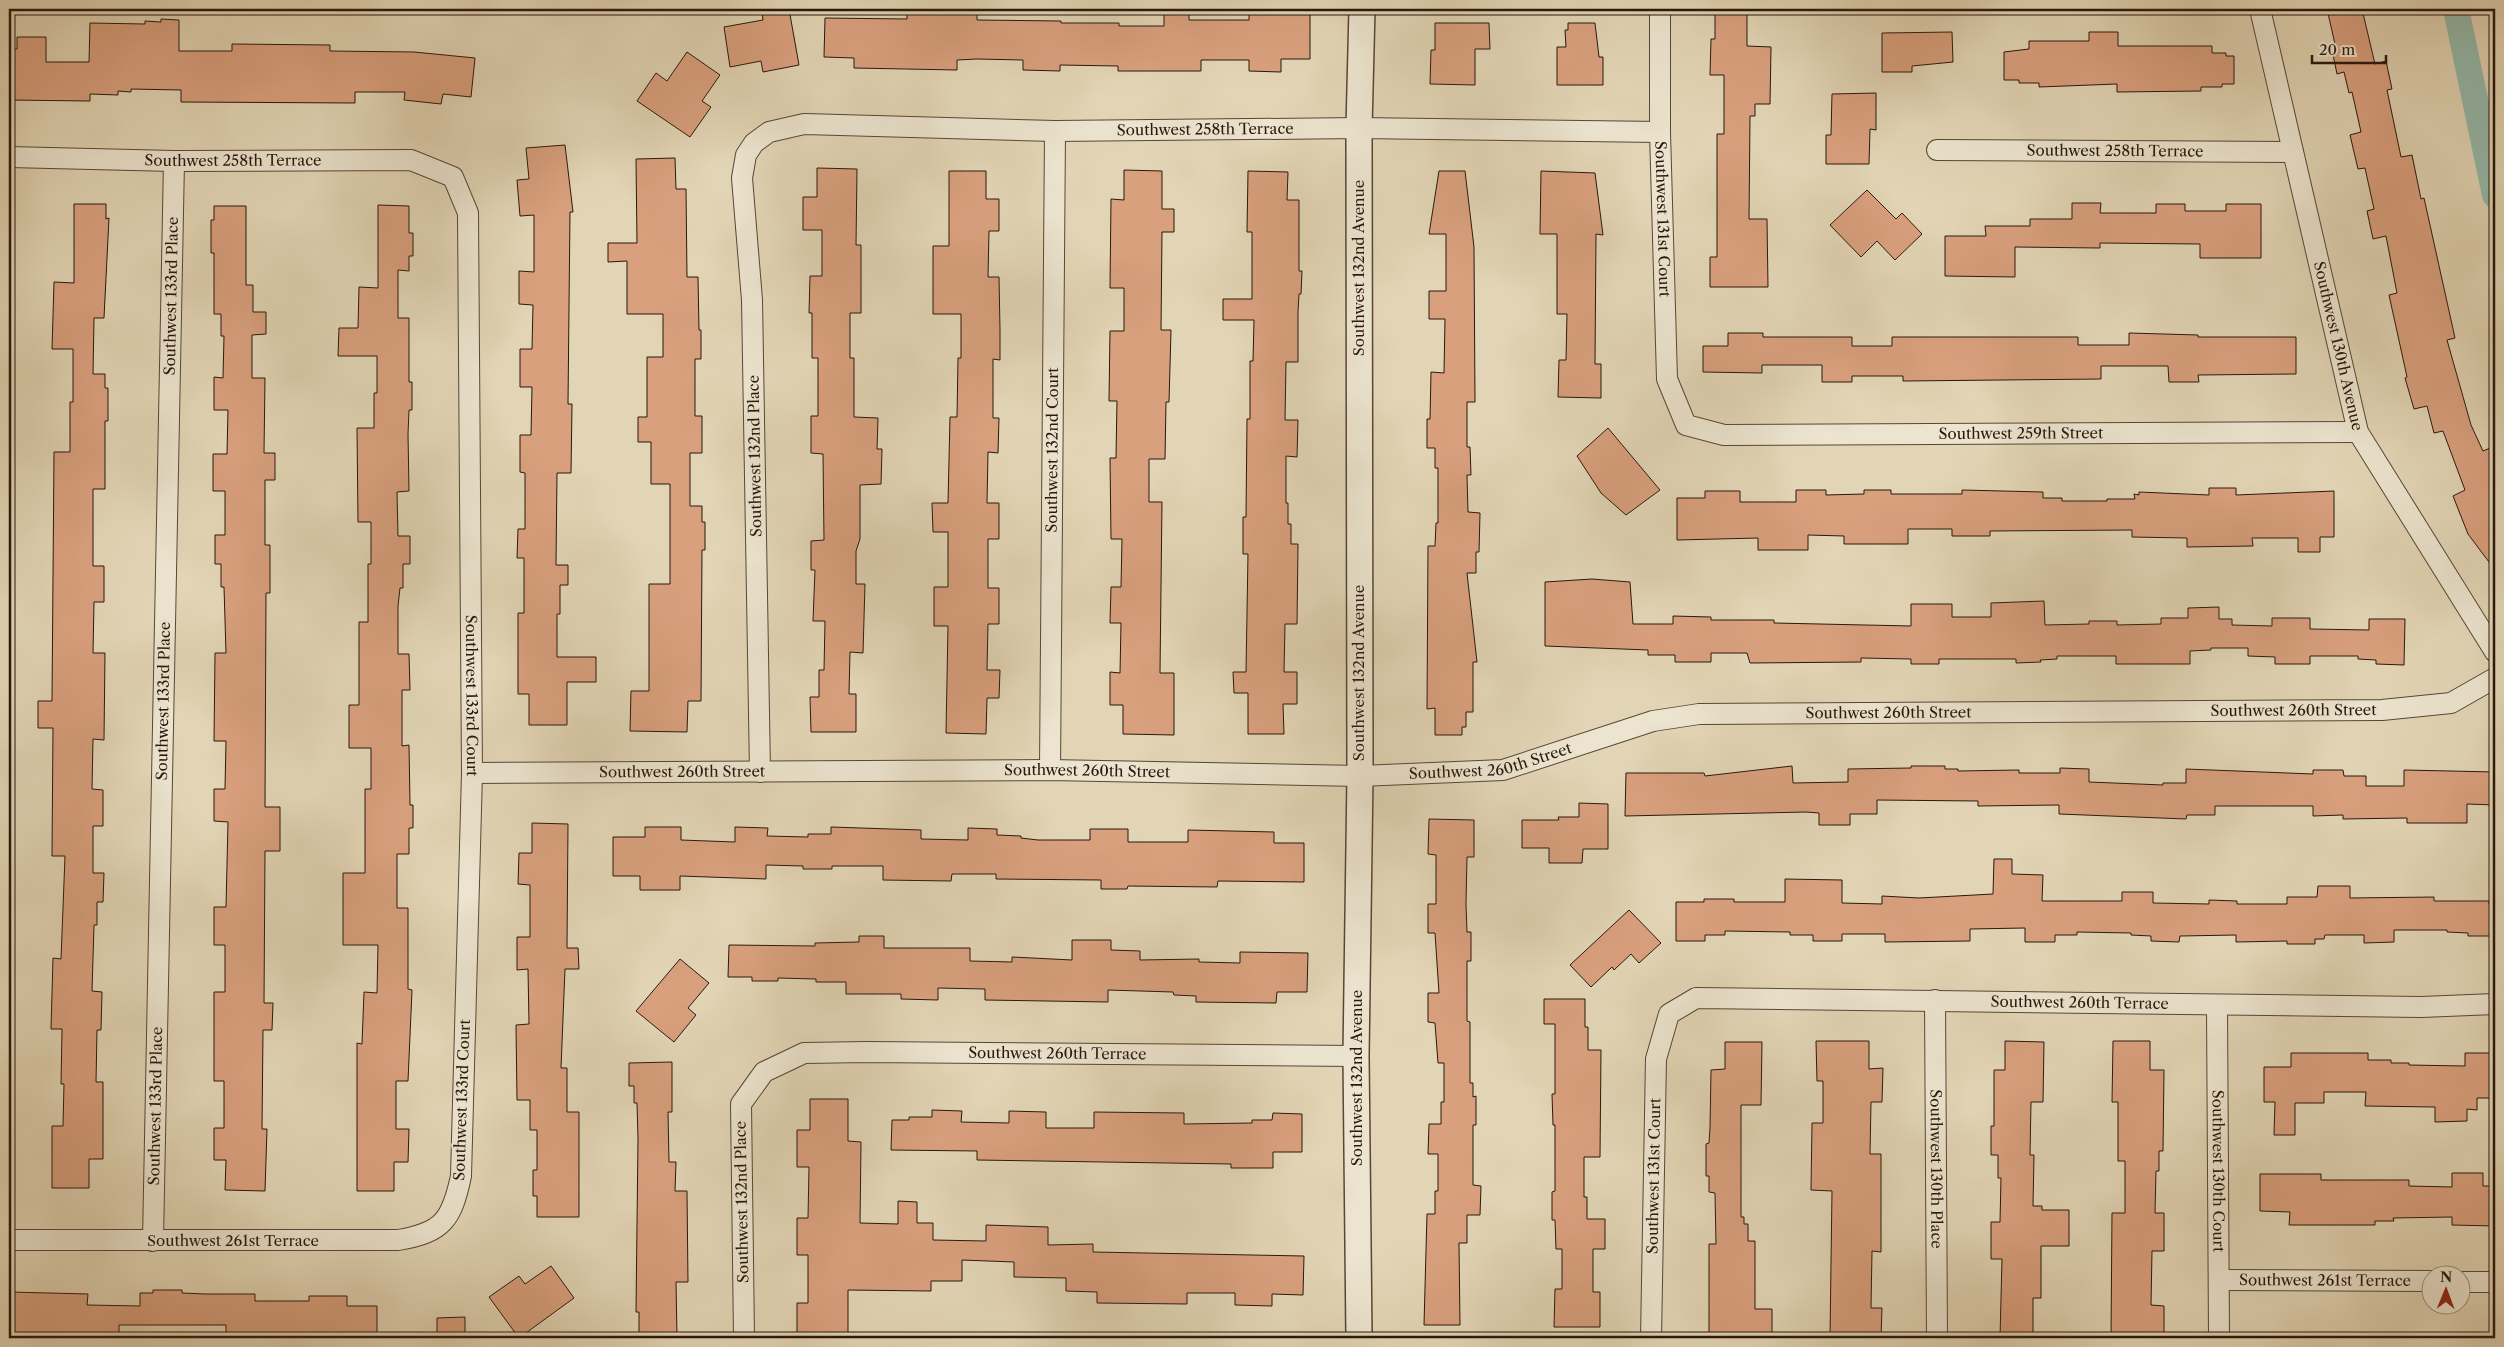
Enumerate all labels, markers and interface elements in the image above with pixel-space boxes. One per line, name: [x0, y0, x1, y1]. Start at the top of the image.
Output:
scale bar: [2312, 32, 2385, 64]
text: 20 m: [2319, 40, 2355, 59]
street label: Southwest 258th Terrace: [1117, 119, 1294, 139]
street label: Southwest 131st Court: [1651, 141, 1675, 298]
street label: Southwest 258th Terrace: [2026, 141, 2204, 160]
street label: Southwest 258th Terrace: [144, 150, 321, 170]
street label: Southwest 132nd Avenue: [1349, 180, 1368, 356]
street label: Southwest 133rd Place: [160, 217, 182, 376]
street label: Southwest 130th Avenue: [2310, 259, 2367, 433]
street label: Southwest 132nd Court: [1042, 367, 1062, 533]
street label: Southwest 132nd Place: [744, 375, 765, 537]
street label: Southwest 259th Street: [1938, 423, 2104, 443]
street label: Southwest 132nd Avenue: [1349, 585, 1368, 761]
street label: Southwest 133rd Court: [462, 615, 482, 777]
street label: Southwest 133rd Place: [152, 622, 174, 781]
street label: Southwest 260th Street: [2210, 700, 2377, 720]
street label: Southwest 260th Street: [1805, 702, 1972, 722]
street label: Southwest 260th Street: [1408, 738, 1575, 783]
street label: Southwest 260th Street: [1004, 760, 1171, 781]
street label: Southwest 260th Street: [599, 761, 766, 781]
street label: Southwest 132nd Avenue: [1347, 990, 1366, 1166]
street label: Southwest 260th Terrace: [1990, 992, 2169, 1013]
street label: Southwest 133rd Court: [449, 1018, 474, 1181]
street label: Southwest 133rd Place: [144, 1027, 166, 1186]
street label: Southwest 260th Terrace: [968, 1043, 1146, 1063]
street label: Southwest 130th Place: [1927, 1089, 1946, 1249]
street label: Southwest 130th Court: [2209, 1090, 2228, 1253]
street label: Southwest 131st Court: [1643, 1097, 1664, 1254]
street label: Southwest 132nd Place: [731, 1121, 752, 1283]
street label: Southwest 261st Terrace: [147, 1231, 319, 1250]
north arrow: [2422, 1264, 2472, 1314]
text: N: [2440, 1268, 2452, 1286]
street label: Southwest 261st Terrace: [2239, 1270, 2411, 1290]

